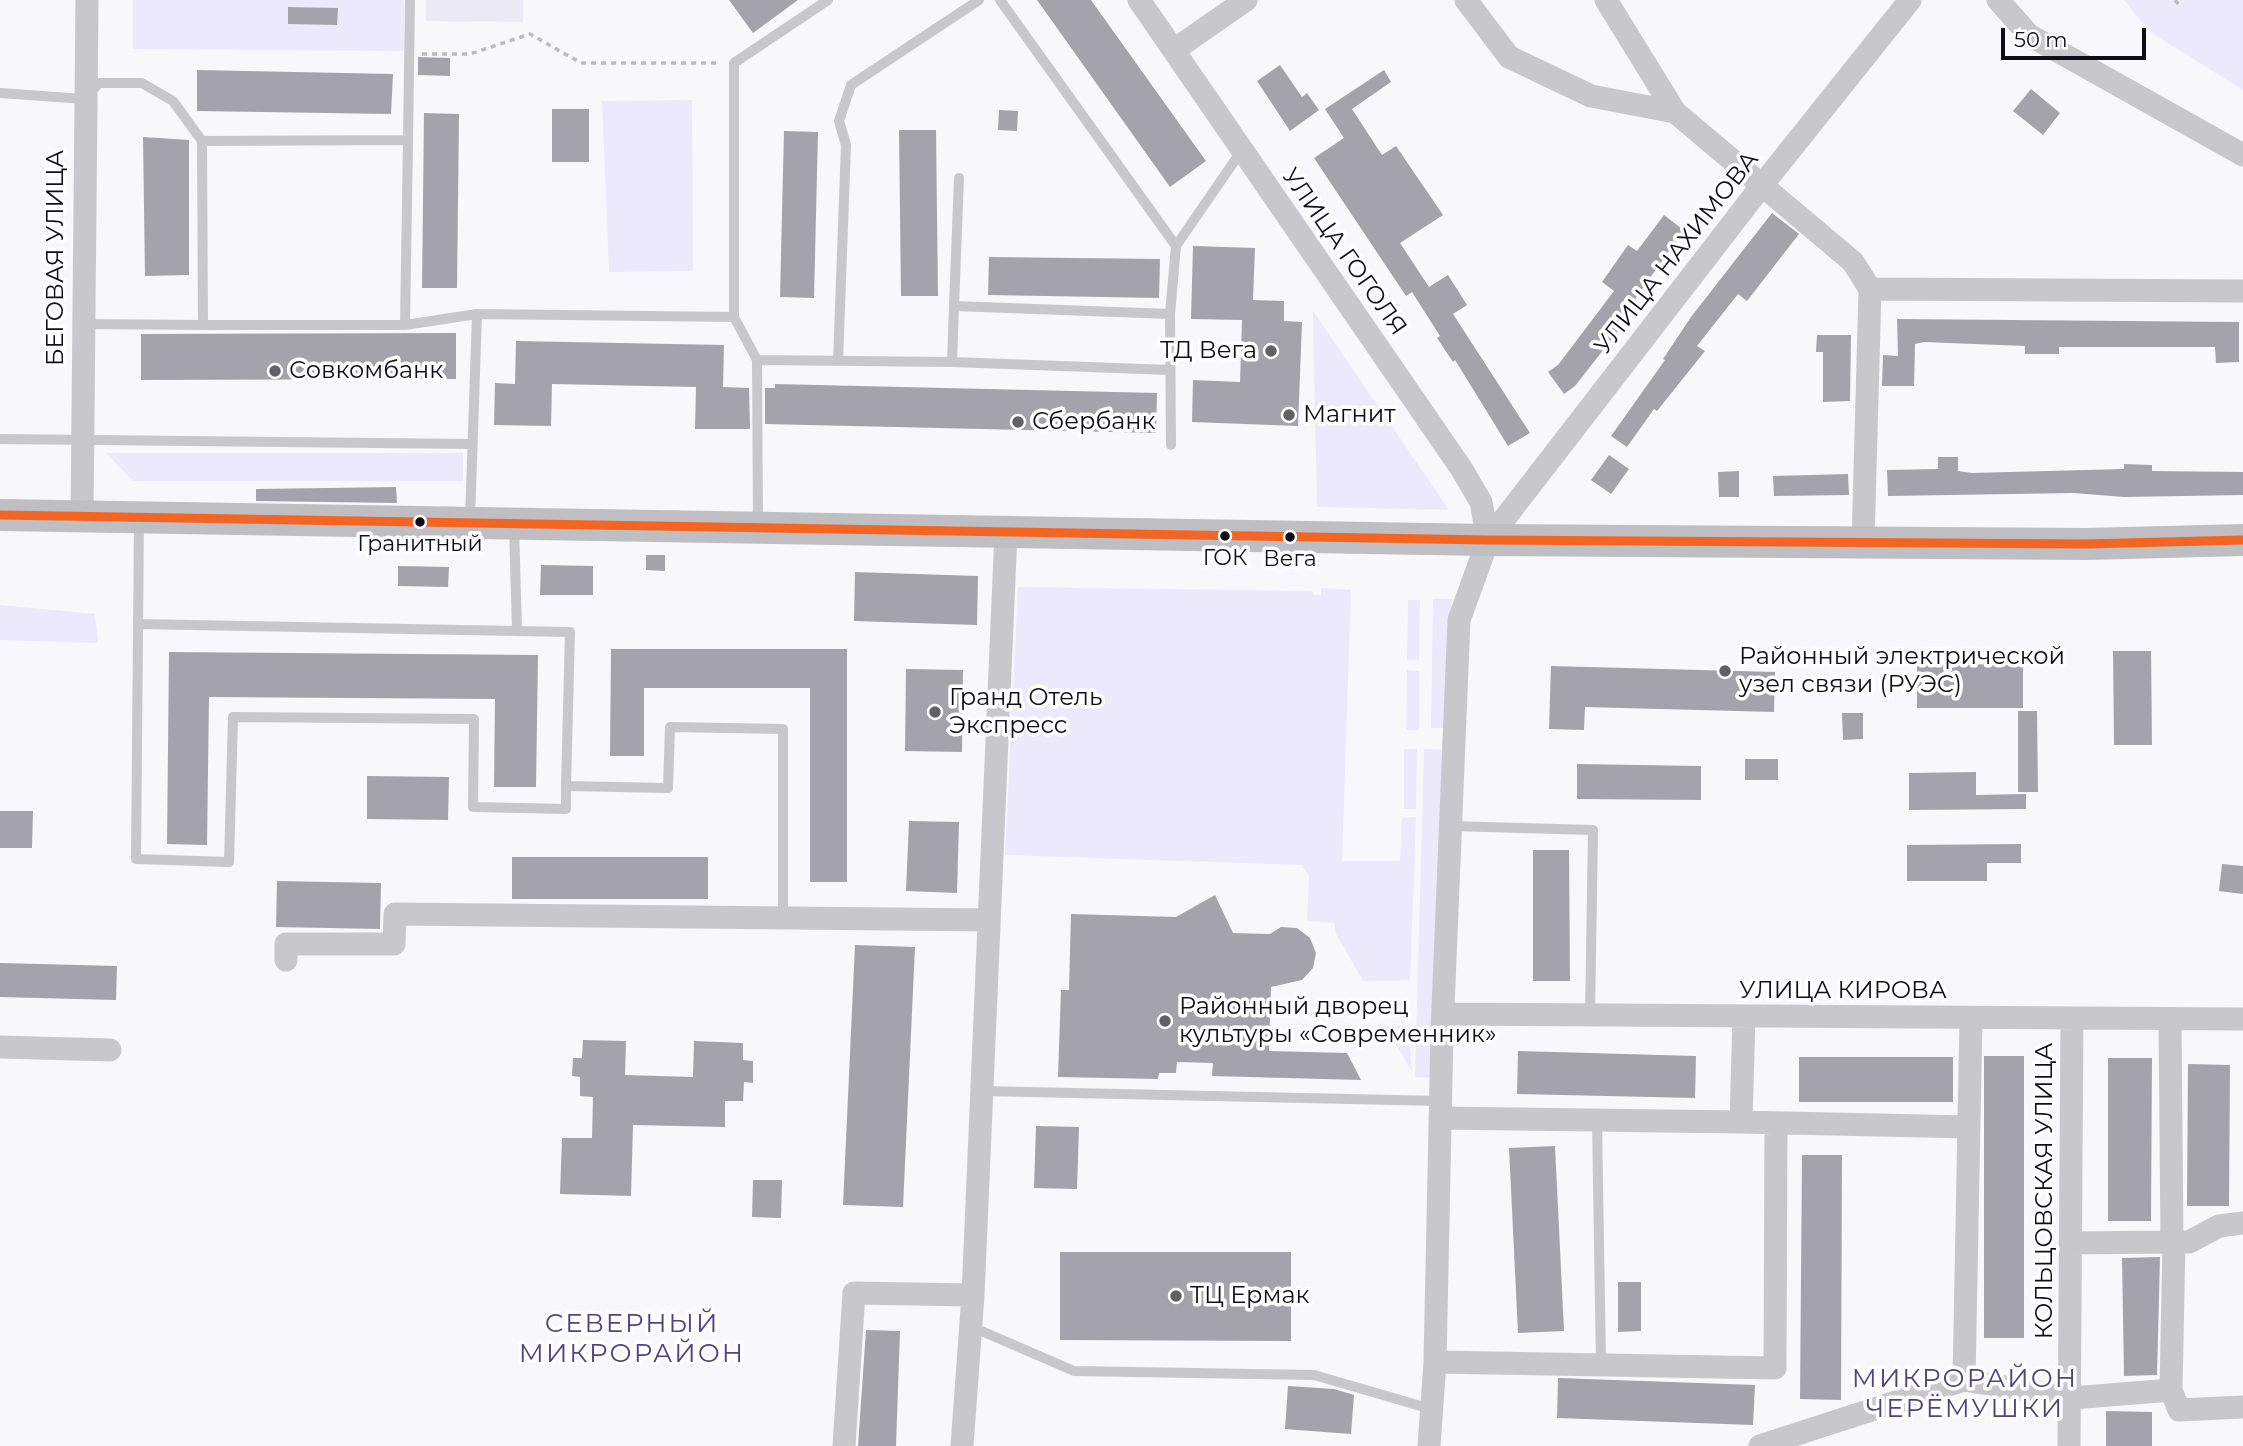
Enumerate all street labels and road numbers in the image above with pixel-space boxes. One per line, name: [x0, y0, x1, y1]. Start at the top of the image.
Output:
street label: УЛИЦА НАХИМОВА: [1589, 146, 1765, 360]
street label: БЕГОВАЯ УЛИЦА: [42, 150, 70, 366]
street label: УЛИЦА ГОГОЛЯ: [1276, 163, 1412, 341]
street label: УЛИЦА КИРОВА: [1739, 977, 1947, 1005]
street label: КОЛЬЦОВСКАЯ УЛИЦА: [2031, 1043, 2059, 1339]

